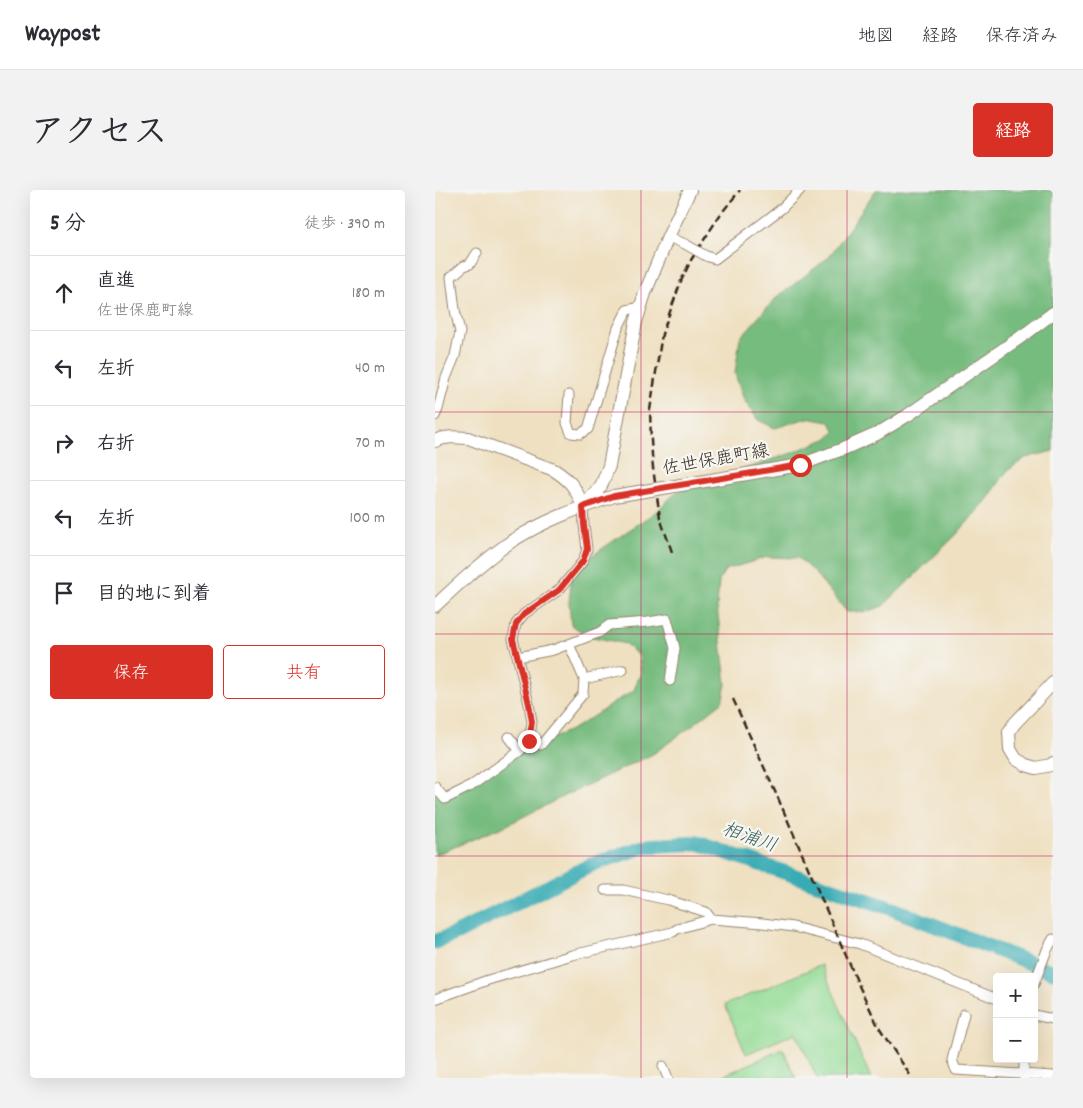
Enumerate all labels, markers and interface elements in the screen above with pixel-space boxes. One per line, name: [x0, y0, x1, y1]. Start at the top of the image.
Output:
text: Waypost: [25, 18, 100, 52]
text: 地図: [858, 25, 894, 50]
text: 経路: [922, 25, 958, 50]
text: 保存済み: [986, 25, 1058, 50]
button: 経路: [973, 103, 1053, 157]
text: アクセス: [30, 110, 168, 160]
text: 5 分: [50, 210, 86, 240]
text: 徒歩 · 390 m: [304, 213, 385, 236]
text: 直進: [97, 269, 135, 296]
icon: ahead: [50, 279, 78, 307]
text: 180 m: [352, 282, 385, 305]
text: 佐世保鹿町線: [97, 300, 193, 323]
icon: left: [50, 354, 78, 382]
text: 左折: [97, 357, 135, 384]
text: 40 m: [355, 357, 385, 380]
icon: right: [50, 429, 78, 457]
text: 右折: [97, 432, 135, 459]
text: 70 m: [355, 432, 385, 455]
street label: 佐世保鹿町線: [661, 439, 771, 483]
route start: [789, 454, 812, 477]
icon: left: [50, 504, 78, 532]
text: 左折: [97, 507, 135, 534]
text: 100 m: [349, 507, 385, 530]
icon: arrive: [50, 579, 78, 607]
text: 目的地に到着: [97, 582, 211, 609]
button: 保存: [50, 645, 213, 699]
button: 共有: [223, 645, 385, 699]
route end: [518, 730, 541, 753]
water label: 相浦川: [718, 817, 780, 861]
map controls: [993, 973, 1038, 1063]
button: +: [993, 973, 1038, 1018]
button: −: [993, 1018, 1038, 1063]

